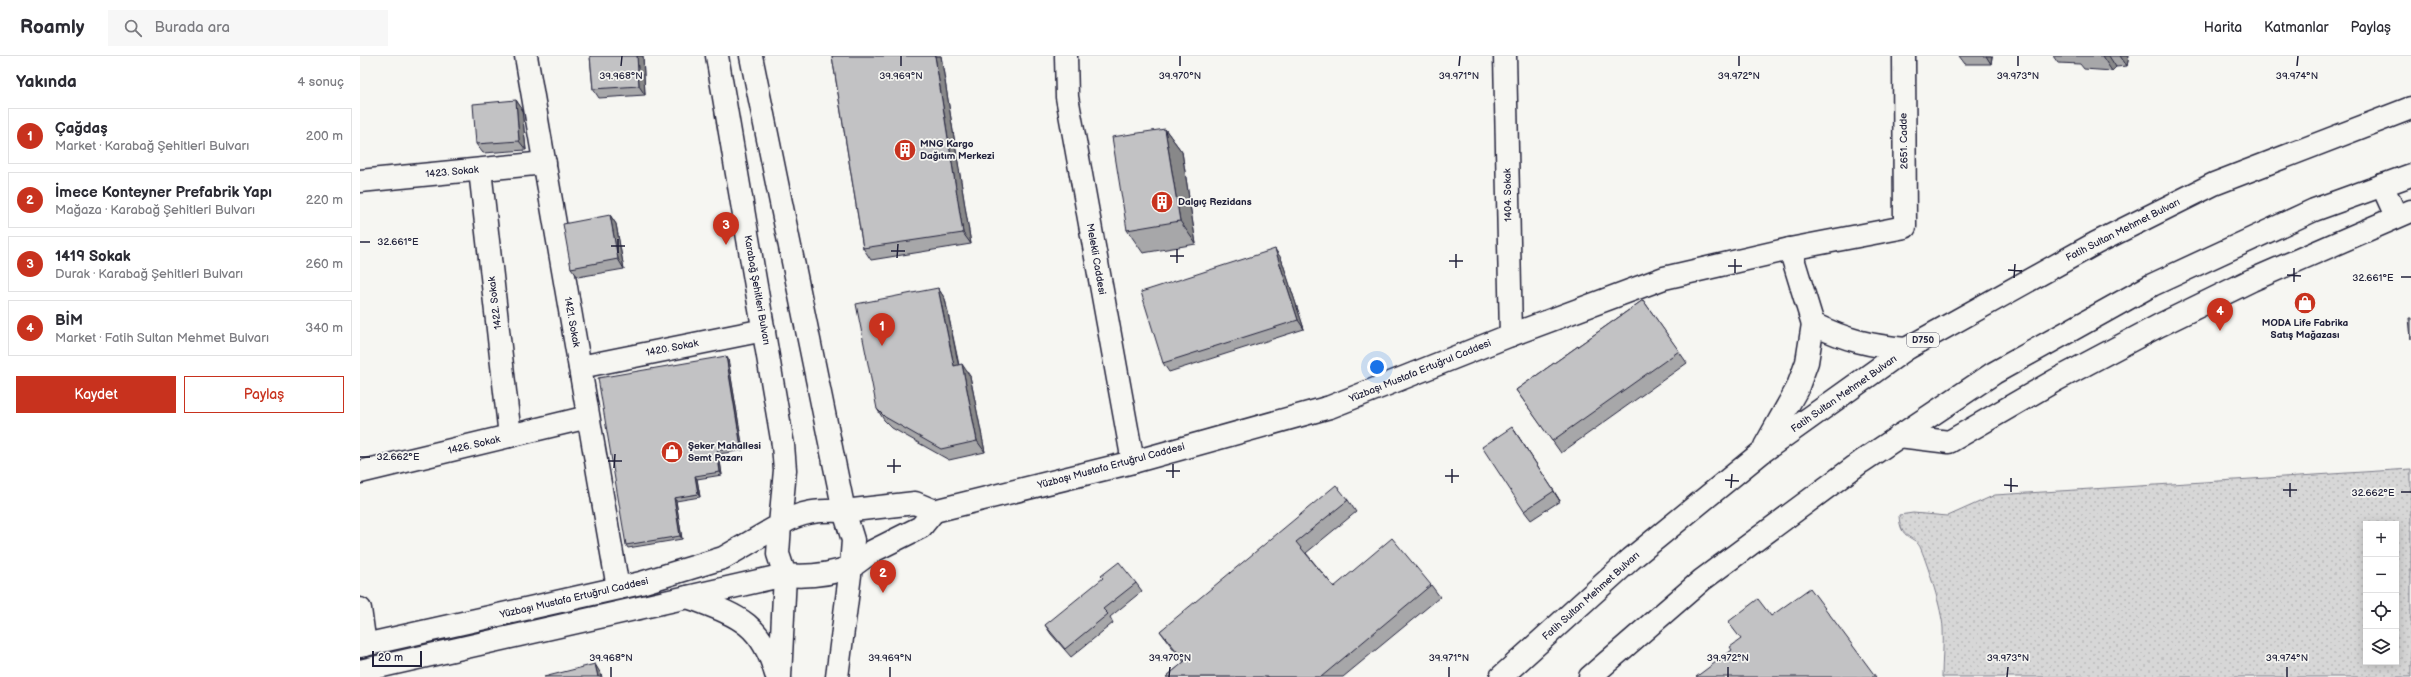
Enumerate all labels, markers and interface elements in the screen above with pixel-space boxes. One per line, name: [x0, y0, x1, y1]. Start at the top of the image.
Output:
search box: [108, 10, 388, 46]
text: Roamly: [20, 16, 84, 39]
icon: search: [122, 17, 144, 39]
text: Burada ara: [154, 18, 230, 37]
text: Harita: [2204, 19, 2242, 36]
text: Katmanlar: [2264, 19, 2329, 36]
text: Paylaş: [2351, 19, 2391, 36]
text: 39.968°N: [599, 70, 643, 82]
text: 39.969°N: [879, 70, 923, 82]
text: 39.970°N: [1159, 70, 1201, 82]
text: 39.971°N: [1439, 70, 1479, 82]
text: 39.972°N: [1718, 70, 1760, 82]
text: 39.973°N: [1997, 70, 2039, 82]
text: 39.974°N: [2276, 70, 2318, 82]
text: Yakında: [16, 72, 77, 92]
text: 4 sonuç: [297, 74, 344, 90]
street label: 2651. Cadde: [1898, 113, 1910, 169]
text: Çağdaş: [55, 119, 108, 138]
text: 1: [27, 128, 33, 144]
text: 200 m: [306, 128, 343, 144]
building icon: MNG Kargo Dağıtım Merkezi: [892, 137, 918, 163]
text: Market · Karabağ Şehitleri Bulvarı: [55, 138, 249, 154]
place label: MNG Kargo Dağıtım Merkezi: [920, 138, 995, 162]
street label: 1423. Sokak: [425, 164, 479, 180]
street label: 1404. Sokak: [1502, 168, 1514, 222]
text: İmece Konteyner Prefabrik Yapı: [55, 183, 272, 202]
building icon: Dalgıç Rezidans: [1149, 189, 1175, 215]
text: 2: [26, 192, 34, 208]
text: 220 m: [306, 192, 343, 208]
place label: Dalgıç Rezidans: [1178, 196, 1252, 208]
street label: Fatih Sultan Mehmet Bulvarı: [2064, 196, 2182, 264]
text: Mağaza · Karabağ Şehitleri Bulvarı: [55, 202, 255, 218]
pin: 3: [713, 212, 739, 245]
street label: Melekli Caddesi: [1084, 222, 1108, 296]
street label: Karabağ Şehitleri Bulvarı: [741, 234, 773, 346]
text: 32.661°E: [377, 236, 419, 248]
text: 1419 Sokak: [55, 247, 131, 266]
text: 3: [26, 256, 34, 272]
text: 260 m: [305, 256, 343, 272]
text: Durak · Karabağ Şehitleri Bulvarı: [55, 266, 243, 282]
text: 32.661°E: [2352, 272, 2394, 284]
street label: 1422. Sokak: [486, 276, 504, 330]
shop icon: MODA Life Fabrika Satış Mağazası: [2292, 290, 2318, 316]
street label: 1421. Sokak: [562, 296, 582, 348]
pin: 4: [2207, 298, 2233, 331]
text: BİM: [55, 311, 83, 330]
pin: 1: [869, 313, 895, 346]
place label: MODA Life Fabrika Satış Mağazası: [2262, 317, 2348, 341]
text: 4: [26, 320, 34, 336]
text: 340 m: [305, 320, 343, 336]
text: Market · Fatih Sultan Mehmet Bulvarı: [55, 330, 269, 346]
road number: D750: [1907, 333, 1939, 347]
street label: 1420. Sokak: [645, 337, 699, 359]
street label: Yüzbaşı Mustafa Ertuğrul Caddesi: [1346, 337, 1493, 405]
street label: Fatih Sultan Mehmet Bulvarı: [1789, 353, 1899, 435]
your location: [1367, 357, 1387, 377]
button: Kaydet: [16, 376, 176, 413]
button: Paylaş: [184, 376, 344, 413]
street label: 1426. Sokak: [447, 433, 501, 457]
shop icon: Şeker Mahallesi Semt Pazarı: [659, 439, 685, 465]
place label: Şeker Mahallesi Semt Pazarı: [688, 440, 762, 464]
street label: Yüzbaşı Mustafa Ertuğrul Caddesi: [1035, 441, 1186, 492]
text: 32.662°E: [377, 451, 420, 463]
text: 32.662°E: [2352, 487, 2395, 499]
map controls: [2363, 521, 2399, 665]
button: +: [2363, 521, 2399, 557]
street label: Fatih Sultan Mehmet Bulvarı: [1540, 549, 1642, 643]
button: −: [2363, 557, 2399, 593]
pin: 2: [870, 560, 896, 593]
street label: Yüzbaşı Mustafa Ertuğrul Caddesi: [498, 575, 649, 621]
button: locate: [2363, 593, 2399, 629]
button: layers: [2363, 629, 2399, 665]
scale bar: [372, 649, 422, 668]
text: 20 m: [378, 651, 403, 664]
text: 39.968°N: [589, 652, 633, 664]
text: 39.969°N: [868, 652, 912, 664]
text: 39.970°N: [1149, 652, 1191, 664]
text: 39.971°N: [1429, 652, 1469, 664]
text: 39.972°N: [1707, 652, 1749, 664]
text: 39.973°N: [1987, 652, 2029, 664]
text: 39.974°N: [2266, 652, 2308, 664]

